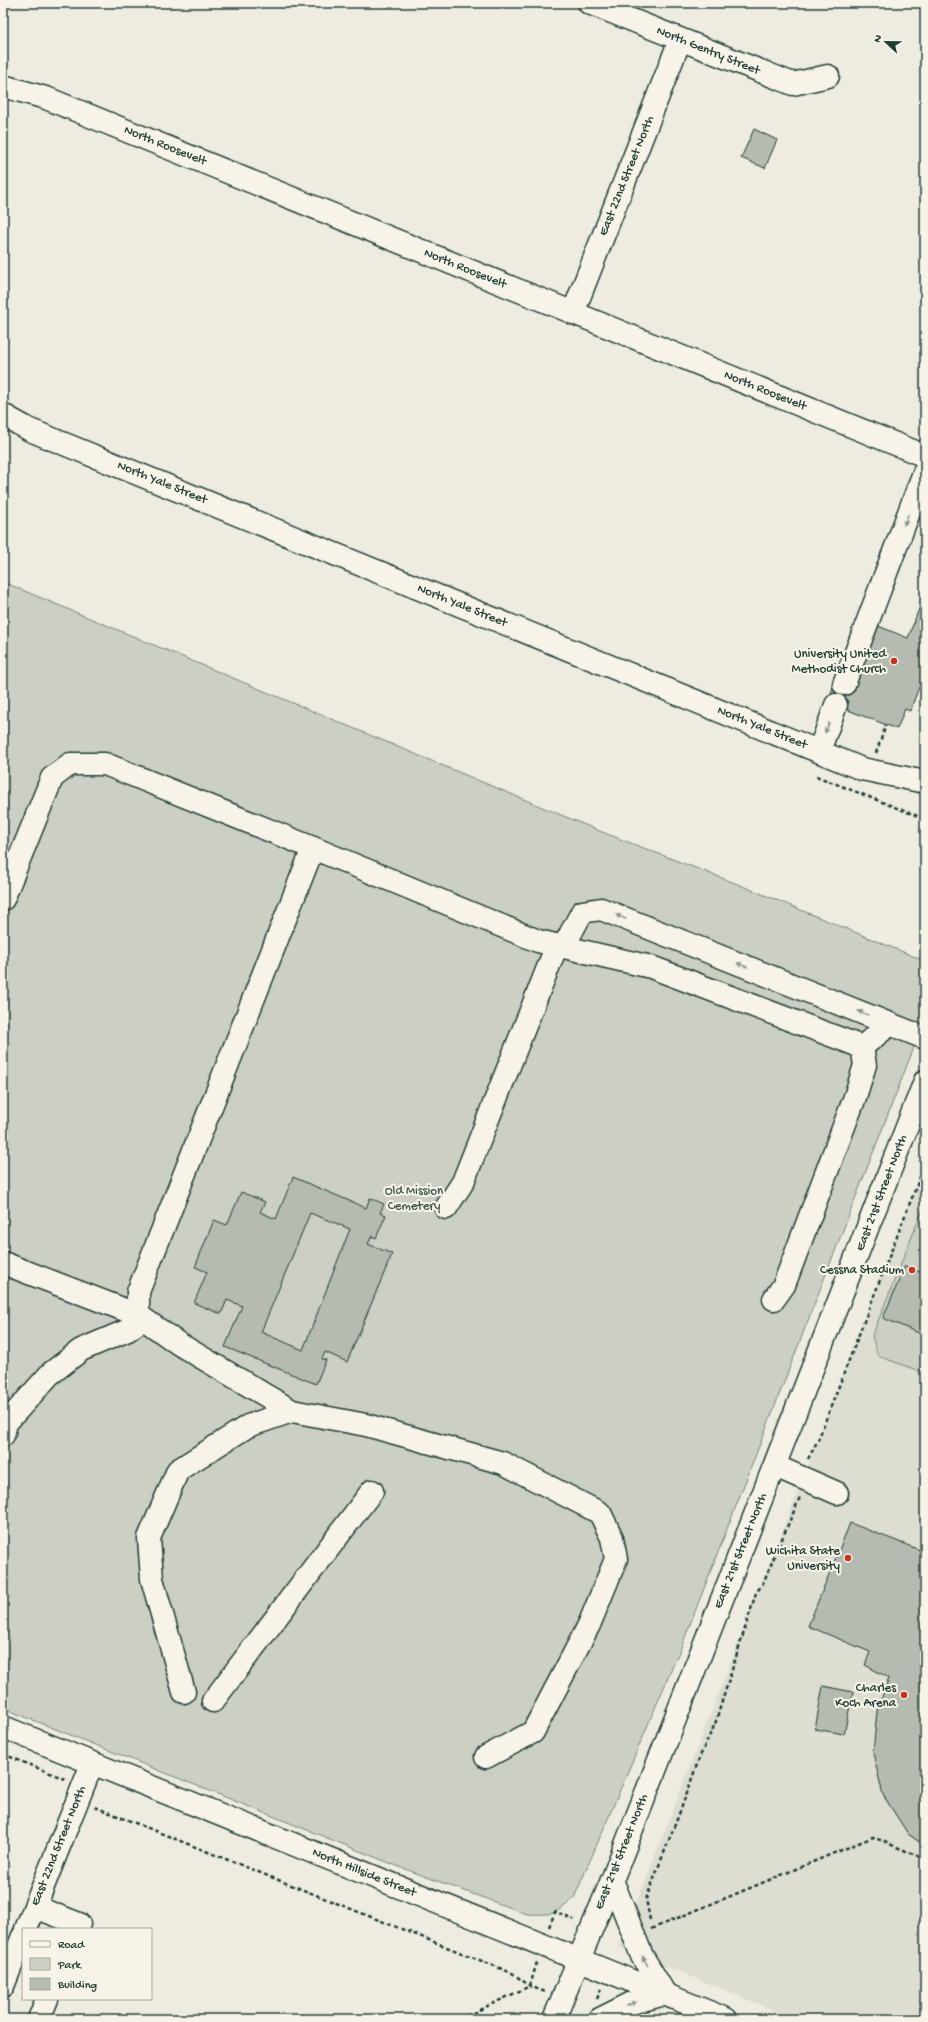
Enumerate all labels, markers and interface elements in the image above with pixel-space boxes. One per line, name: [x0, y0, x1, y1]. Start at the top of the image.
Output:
north arrow: [866, 22, 906, 62]
street label: North Gentry Street: [654, 23, 764, 79]
text: N: [872, 33, 885, 45]
street label: East 22nd Street North: [596, 114, 658, 238]
street label: North Roosevelt: [122, 123, 210, 170]
street label: North Roosevelt: [422, 246, 510, 293]
street label: North Roosevelt: [722, 368, 810, 415]
street label: North Yale Street: [115, 458, 211, 509]
one-way arrow: [903, 514, 909, 526]
street label: North Yale Street: [415, 581, 511, 632]
place label: University United Methodist Church: [791, 647, 887, 677]
marker: University United Methodist Church: [889, 656, 899, 666]
street label: North Yale Street: [715, 703, 811, 754]
one-way arrow: [824, 723, 830, 735]
one-way arrow: [615, 914, 627, 920]
one-way arrow: [735, 962, 747, 968]
one-way arrow: [856, 1010, 868, 1016]
street label: East 21st Street North: [853, 1133, 911, 1253]
park label: Old Mission Cemetery: [385, 1184, 444, 1214]
place label: Cessna Stadium: [820, 1263, 904, 1278]
marker: Cessna Stadium: [907, 1265, 917, 1275]
street label: East 21st Street North: [711, 1491, 771, 1611]
place label: Wichita State University: [766, 1544, 841, 1574]
marker: Wichita State University: [843, 1553, 853, 1563]
place label: Charles Koch Arena: [835, 1681, 897, 1711]
marker: Charles Koch Arena: [899, 1690, 909, 1700]
street label: East 22nd Street North: [28, 1784, 90, 1908]
street label: East 21st Street North: [592, 1792, 652, 1912]
street label: North Hillside Street: [310, 1845, 420, 1901]
legend: [22, 1928, 152, 2000]
text: Road: [58, 1939, 85, 1953]
one-way arrow: [641, 1955, 648, 1967]
text: Park: [57, 1959, 83, 1973]
text: Building: [57, 1979, 97, 1993]
one-way arrow: [626, 2001, 638, 2007]

